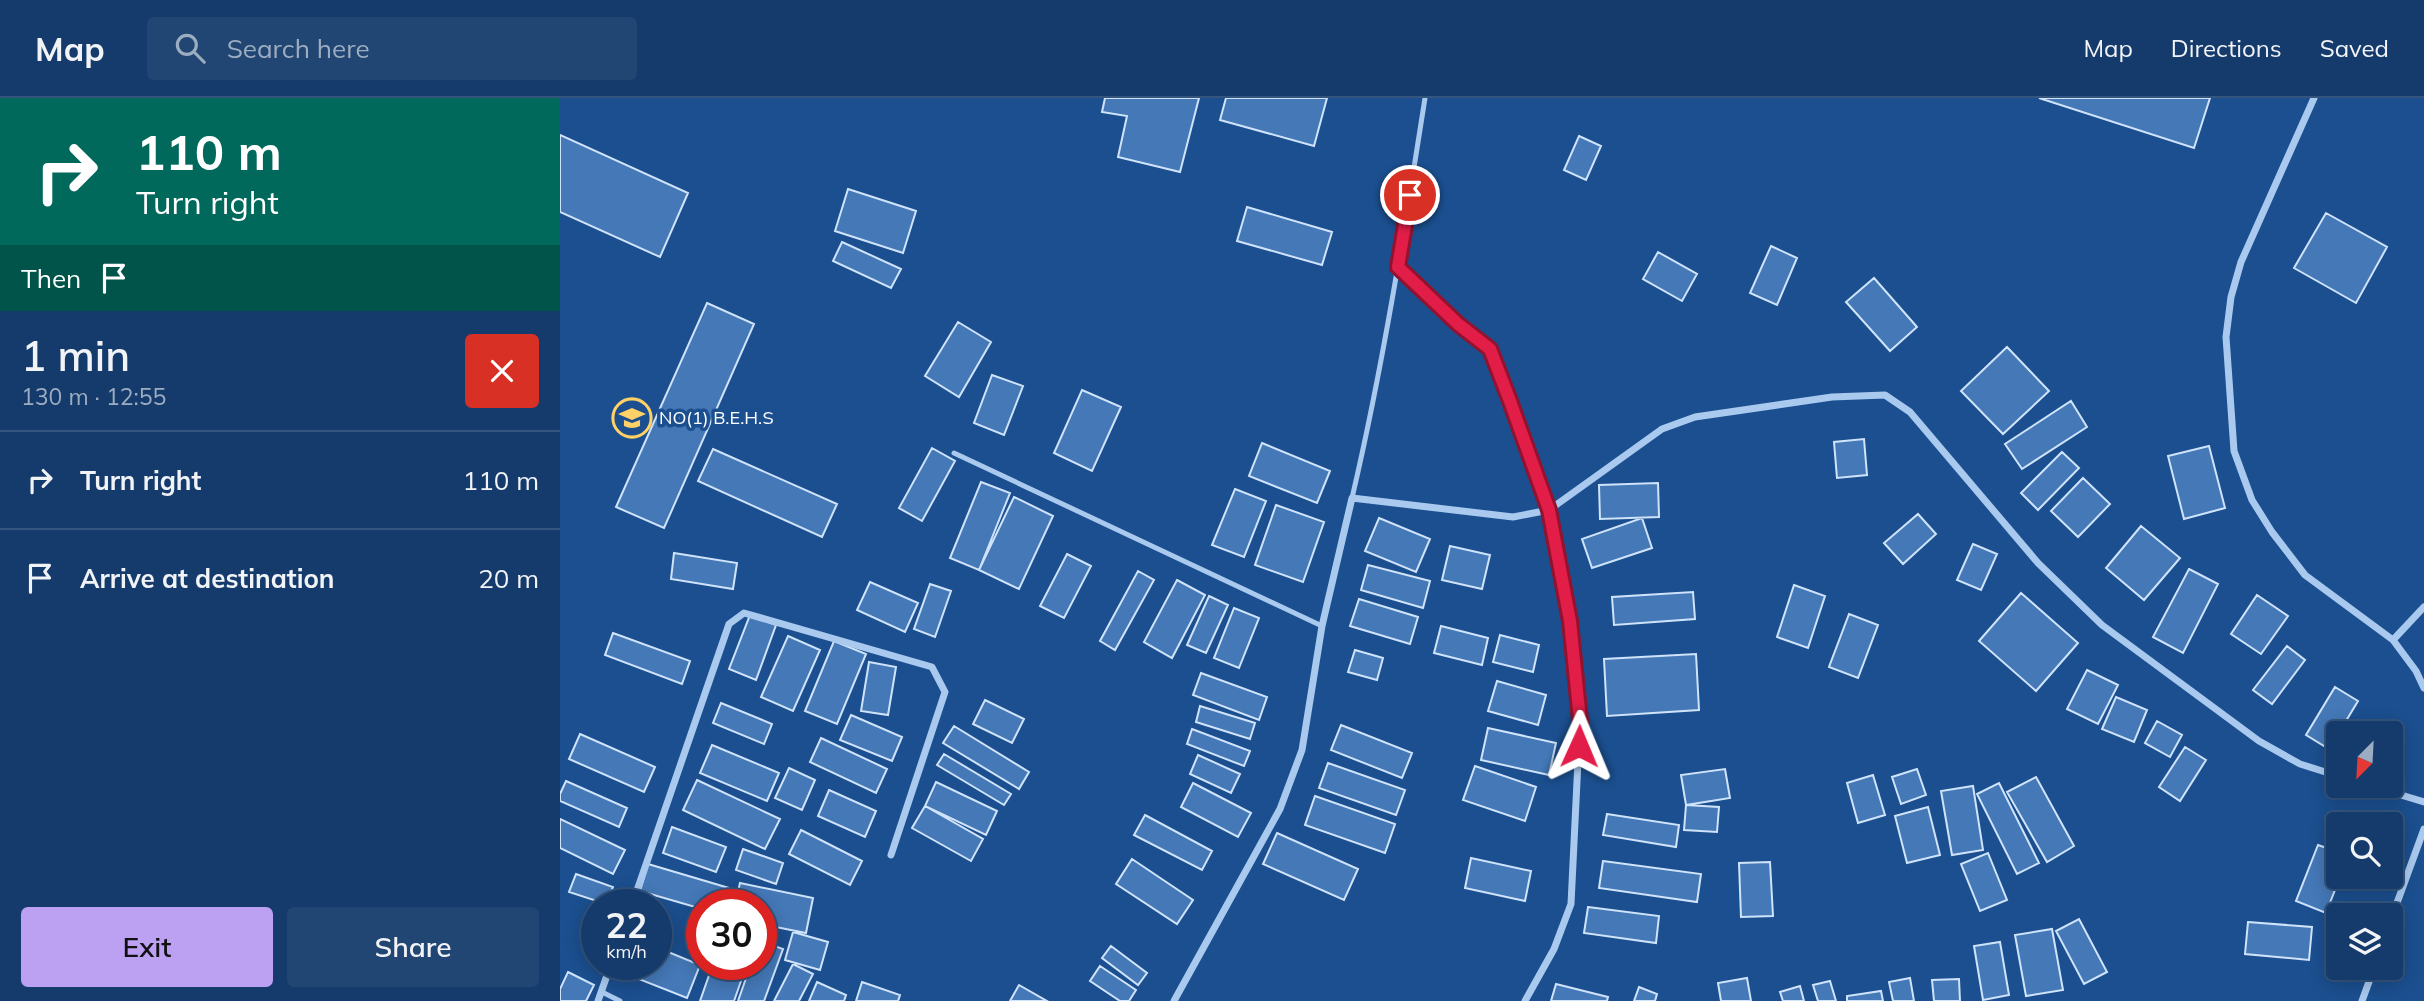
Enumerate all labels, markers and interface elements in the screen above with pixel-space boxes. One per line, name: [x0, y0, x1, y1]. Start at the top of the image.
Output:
search box: [147, 17, 637, 80]
text: Map: [35, 28, 105, 69]
icon: search: [171, 29, 209, 67]
text: Search here: [227, 32, 370, 65]
text: Map: [2083, 33, 2133, 63]
text: Directions: [2171, 33, 2282, 63]
text: Saved: [2320, 33, 2389, 63]
text: 110 m: [136, 121, 282, 182]
icon: right: [21, 126, 112, 217]
pin: [1380, 165, 1440, 225]
icon: arrive: [1391, 176, 1429, 214]
text: Turn right: [136, 182, 279, 222]
icon: arrive: [95, 259, 133, 297]
text: Then: [21, 262, 81, 295]
text: 1 min: [21, 329, 130, 382]
button: close: [465, 334, 539, 408]
text: 130 m · 12:55: [21, 382, 166, 411]
school or university icon: NO(1) B.E.H.S: [611, 397, 653, 439]
place label: NO(1) B.E.H.S: [659, 406, 774, 429]
icon: right: [21, 461, 59, 499]
text: Turn right: [80, 464, 201, 497]
text: 110 m: [463, 464, 539, 497]
icon: arrive: [21, 559, 59, 597]
text: Arrive at destination: [80, 562, 335, 595]
text: 20 m: [478, 562, 539, 595]
position arrow: [1542, 709, 1616, 783]
north arrow: [2326, 721, 2403, 798]
map controls: [2326, 721, 2403, 980]
button: search: [2326, 812, 2403, 889]
speed limit sign: 30: [686, 889, 777, 980]
text: 22: [605, 903, 648, 947]
button: layers: [2326, 903, 2403, 980]
button: Exit: [21, 907, 273, 987]
button: Share: [287, 907, 539, 987]
text: km/h: [606, 940, 647, 963]

